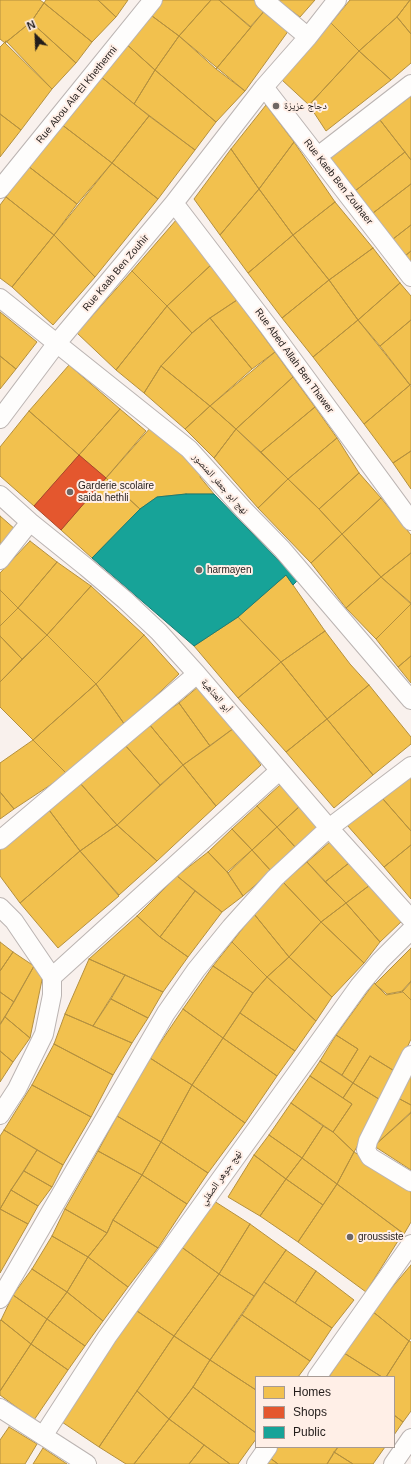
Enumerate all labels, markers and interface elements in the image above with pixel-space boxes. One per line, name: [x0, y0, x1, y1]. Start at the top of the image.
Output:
north arrow: [16, 16, 56, 56]
text: N: [25, 18, 37, 32]
street label: Rue Abou Ala El Khethermi: [34, 44, 120, 146]
place label: دجاج عزيزة: [284, 100, 327, 112]
marker: دجاج عزيزة: [271, 101, 281, 111]
street label: Rue Kaeb Ben Zouhaer: [301, 137, 375, 227]
street label: Rue Kaab Ben Zouhir: [80, 232, 152, 314]
street label: Rue Abed Allah Ben Thawer: [252, 306, 336, 416]
street label: نهج ابو جعفر المنصور: [190, 451, 250, 517]
place label: Garderie scolaire saida hethli: [78, 480, 154, 504]
marker: Garderie scolaire saida hethli: [65, 487, 75, 497]
place label: harmayen: [207, 564, 251, 576]
marker: harmayen: [194, 565, 204, 575]
street label: أبو العتاهية: [198, 677, 234, 715]
street label: نهج جوهر الصقلي: [198, 1148, 244, 1208]
place label: groussiste: [358, 1231, 404, 1243]
marker: groussiste: [345, 1232, 355, 1242]
legend: [255, 1376, 395, 1448]
text: Homes: [293, 1385, 331, 1399]
text: Shops: [293, 1405, 327, 1419]
text: Public: [293, 1425, 326, 1439]

